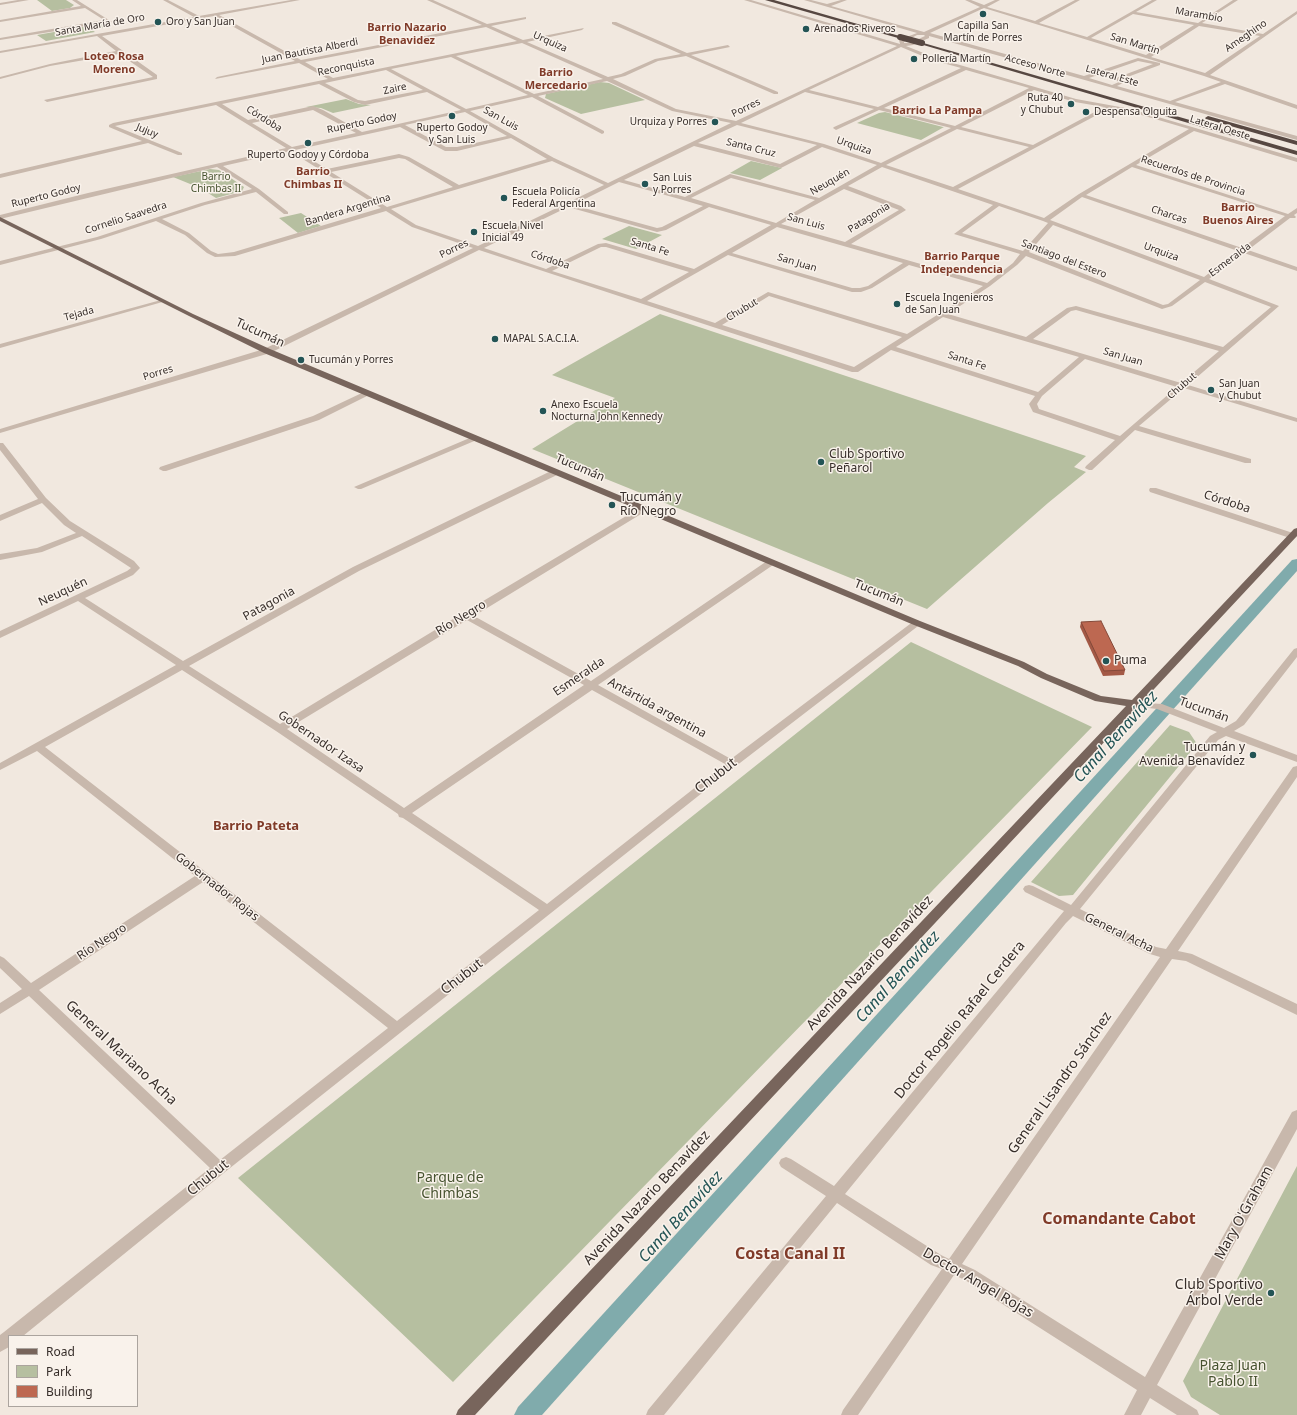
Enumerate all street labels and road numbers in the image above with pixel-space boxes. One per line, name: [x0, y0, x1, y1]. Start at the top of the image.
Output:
street label: Marambio: [1174, 5, 1224, 25]
street label: Santa María de Oro: [54, 11, 146, 39]
street label: Ameghino: [1223, 17, 1269, 55]
street label: Urquiza: [531, 29, 569, 55]
street label: San Martín: [1109, 31, 1161, 57]
street label: Juan Bautista Alberdi: [261, 36, 359, 66]
street label: Acceso Norte: [1003, 52, 1067, 80]
street label: Reconquista: [316, 55, 376, 79]
street label: Lateral Este: [1084, 63, 1140, 89]
street label: Zaire: [382, 81, 408, 97]
street label: Porres: [730, 96, 762, 120]
street label: Córdoba: [244, 103, 284, 135]
street label: San Luis: [481, 104, 521, 134]
street label: Ruperto Godoy: [326, 110, 398, 136]
street label: Lateral Oeste: [1188, 113, 1252, 143]
street label: Jujuy: [134, 121, 160, 141]
street label: Urquiza: [835, 134, 873, 158]
street label: Santa Cruz: [725, 136, 777, 160]
street label: Recuerdos de Provincia: [1139, 153, 1247, 199]
street label: Neuquén: [808, 166, 852, 198]
street label: Ruperto Godoy: [10, 182, 82, 210]
street label: Bandera Argentina: [304, 191, 392, 229]
street label: Cornelio Saavedra: [84, 199, 168, 237]
street label: Patagonia: [846, 200, 892, 236]
street label: Charcas: [1149, 203, 1189, 227]
street label: San Luis: [786, 211, 826, 233]
street label: Santa Fe: [629, 235, 671, 259]
street label: Porres: [438, 237, 470, 261]
street label: Santiago del Estero: [1020, 237, 1108, 281]
street label: Urquiza: [1142, 240, 1180, 264]
street label: Esmeralda: [1207, 240, 1253, 280]
street label: Córdoba: [529, 248, 571, 272]
street label: San Juan: [776, 251, 818, 275]
street label: Chubut: [724, 296, 760, 324]
street label: Tejada: [63, 304, 95, 324]
street label: Tucumán: [233, 315, 287, 351]
street label: San Juan: [1102, 345, 1144, 369]
street label: Santa Fe: [946, 349, 988, 373]
street label: Porres: [142, 363, 174, 383]
street label: Chubut: [1165, 370, 1199, 402]
street label: Tucumán: [553, 451, 607, 485]
street label: Córdoba: [1202, 488, 1252, 516]
street label: Neuquén: [36, 574, 90, 610]
street label: Tucumán: [852, 577, 906, 609]
street label: Patagonia: [241, 584, 297, 624]
street label: Río Negro: [433, 597, 489, 639]
street label: Esmeralda: [550, 655, 608, 699]
street label: Antártida argentina: [605, 675, 709, 741]
street label: Tucumán: [1177, 694, 1231, 726]
street label: Gobernador Izasa: [275, 708, 367, 776]
street label: Chubut: [692, 754, 740, 798]
street label: Gobernador Rojas: [172, 850, 262, 924]
street label: Avenida Nazario Benavídez: [803, 892, 937, 1034]
street label: General Acha: [1082, 910, 1156, 956]
street label: Río Negro: [75, 921, 129, 963]
street label: Doctor Rogelio Rafael Cerdera: [891, 938, 1029, 1102]
street label: Chubut: [438, 955, 486, 999]
street label: General Mariano Acha: [62, 997, 180, 1109]
street label: General Lisandro Sánchez: [1005, 1009, 1115, 1157]
street label: Avenida Nazario Benavídez: [580, 1127, 714, 1269]
street label: Chubut: [184, 1156, 232, 1200]
street label: Mary O'Graham: [1211, 1163, 1277, 1263]
street label: Doctor Angel Rojas: [920, 1244, 1036, 1322]

